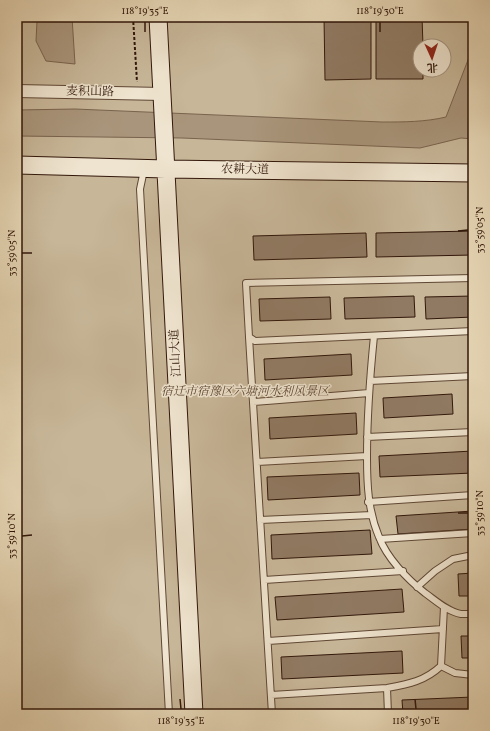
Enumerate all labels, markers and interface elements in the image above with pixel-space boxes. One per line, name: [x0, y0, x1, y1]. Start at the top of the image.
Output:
text: 118°19'35"E: [122, 4, 168, 18]
text: 118°19'30"E: [356, 4, 404, 18]
north arrow: [412, 38, 452, 78]
text: 北: [427, 59, 438, 74]
street label: 麦积山路: [66, 84, 114, 100]
street label: 农耕大道: [221, 162, 269, 178]
text: 33°59'05"N: [473, 206, 487, 253]
text: 33°59'05"N: [5, 229, 19, 276]
street label: 江山大道: [167, 329, 185, 377]
park label: 宿迁市宿豫区六塘河水利风景区: [161, 384, 331, 400]
text: 33°59'10"N: [473, 489, 487, 536]
text: 33°59'10"N: [5, 512, 19, 559]
text: 118°19'35"E: [158, 714, 204, 728]
text: 118°19'30"E: [392, 714, 440, 728]

